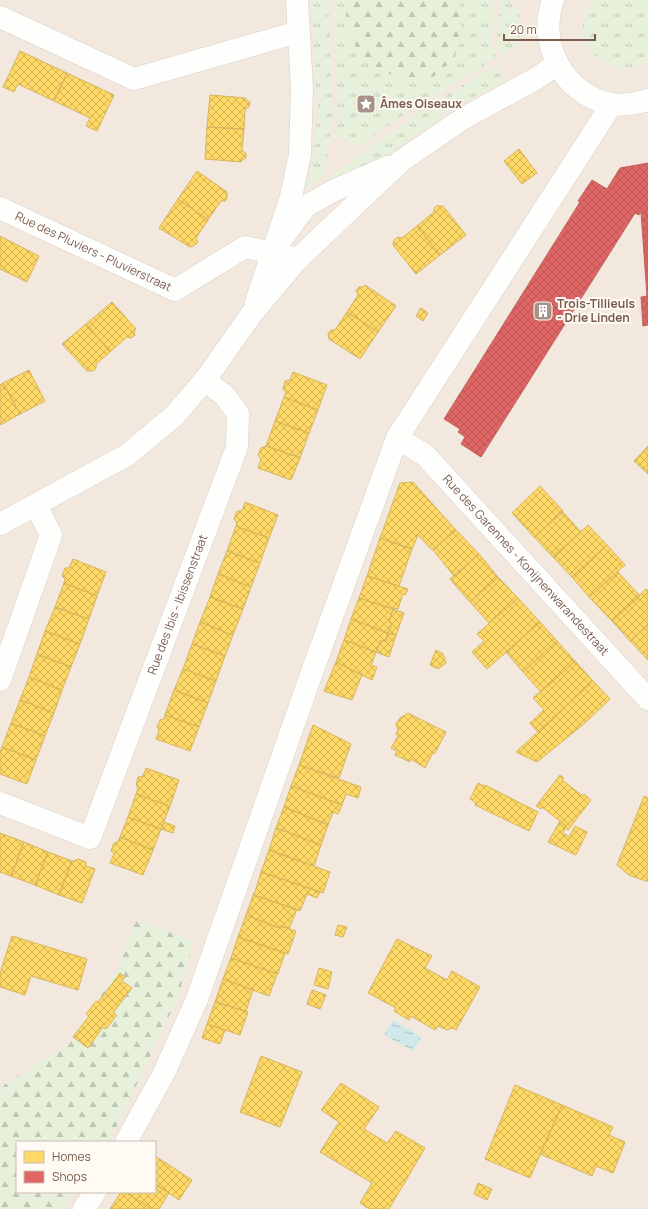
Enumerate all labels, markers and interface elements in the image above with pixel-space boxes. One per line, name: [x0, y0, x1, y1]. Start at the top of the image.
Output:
scale bar: [504, 16, 595, 42]
text: 20 m: [510, 21, 537, 38]
place icon: Âmes Oiseaux: [355, 93, 377, 115]
place label: Âmes Oiseaux: [380, 95, 462, 112]
street label: Rue des Pluviers - Pluvierstraat: [12, 207, 175, 295]
place label: Trois-Tillieuls - Drie Linden: [557, 295, 636, 326]
building icon: Trois-Tillieuls - Drie Linden: [532, 300, 554, 322]
street label: Rue des Garennes - Konijnenwarandestraat: [439, 471, 613, 659]
street label: Rue des Ibis - Ibissenstraat: [143, 532, 211, 677]
legend: [16, 1141, 156, 1193]
text: Homes: [52, 1148, 91, 1165]
text: Shops: [52, 1168, 87, 1185]

